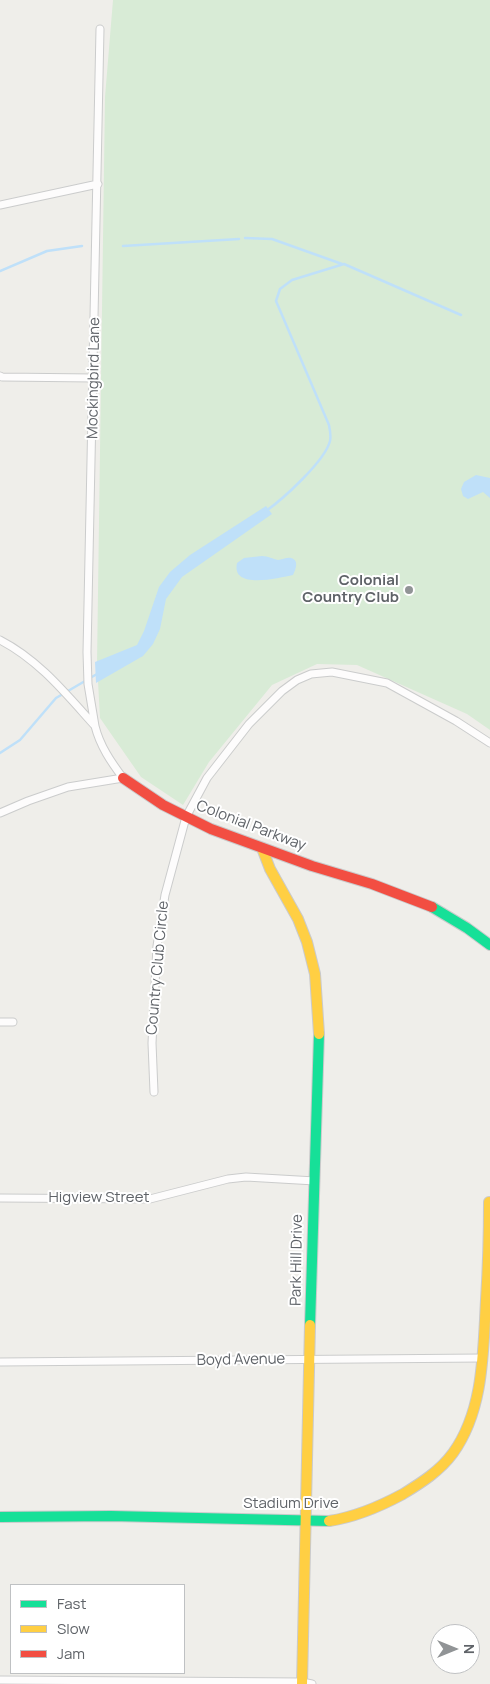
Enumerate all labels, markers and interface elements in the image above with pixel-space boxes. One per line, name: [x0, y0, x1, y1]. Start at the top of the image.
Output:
street label: Mockingbird Lane: [84, 317, 104, 439]
place label: Colonial Country Club: [302, 572, 399, 607]
marker: Colonial Country Club: [403, 584, 415, 596]
street label: Colonial Parkway: [194, 797, 308, 855]
street label: Country Club Circle: [143, 900, 173, 1036]
street label: Higview Street: [49, 1189, 149, 1207]
street label: Park Hill Drive: [287, 1214, 307, 1306]
street label: Boyd Avenue: [197, 1350, 285, 1370]
street label: Stadium Drive: [243, 1495, 339, 1513]
legend: [10, 1584, 185, 1674]
text: Fast: [57, 1593, 86, 1614]
text: Slow: [57, 1618, 90, 1639]
north arrow: [430, 1624, 480, 1674]
text: Jam: [57, 1643, 85, 1664]
text: N: [460, 1644, 479, 1654]

